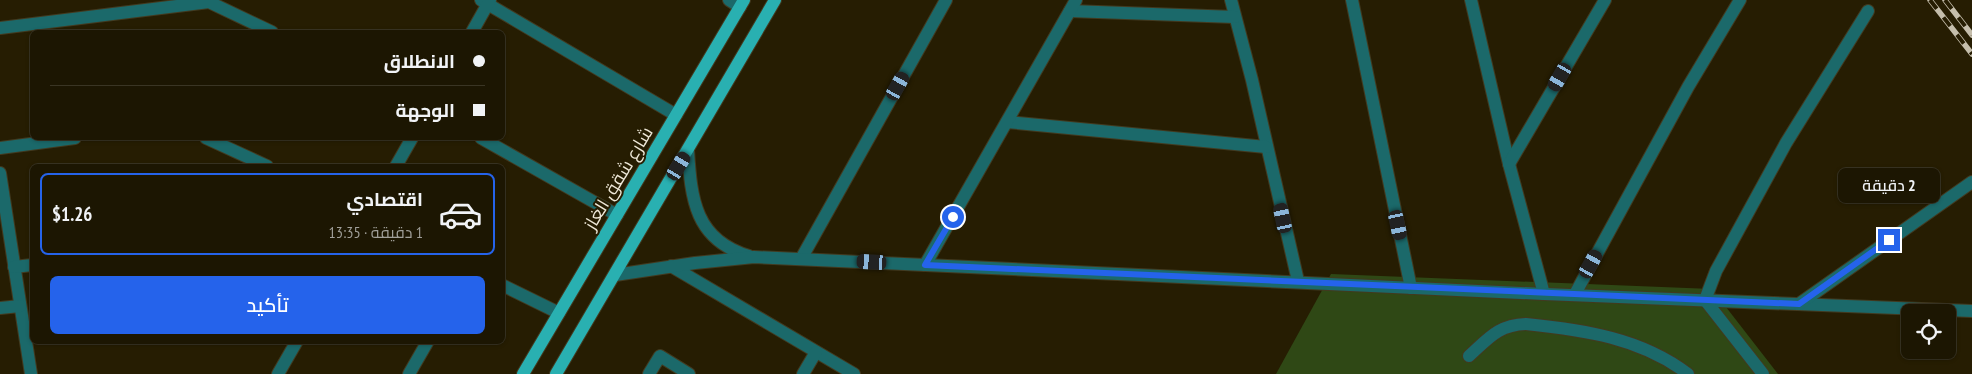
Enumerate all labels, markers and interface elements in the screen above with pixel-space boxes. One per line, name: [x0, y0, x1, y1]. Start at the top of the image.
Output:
text: الانطلاق: [384, 49, 455, 73]
car: [1546, 60, 1573, 94]
car: [884, 69, 911, 103]
text: الوجهة: [395, 98, 455, 122]
street label: شارع شقق الغاز: [578, 122, 659, 235]
car: [664, 149, 693, 183]
callout: 2 دقيقة: [1838, 168, 1940, 202]
text: 2 دقيقة: [1862, 175, 1916, 195]
text: اقتصادي: [347, 187, 423, 211]
icon: car: [438, 192, 483, 237]
text: $1.26: [52, 202, 92, 226]
car: [1272, 202, 1293, 234]
route start: [942, 206, 964, 228]
car: [1387, 209, 1408, 241]
text: 1 دقيقة · 13:35: [328, 222, 423, 242]
route end: [1878, 229, 1900, 251]
car: [1577, 247, 1604, 281]
car: [856, 254, 887, 270]
button: تأكيد: [50, 276, 485, 334]
map controls: [1901, 304, 1956, 359]
button: locate: [1901, 304, 1956, 359]

